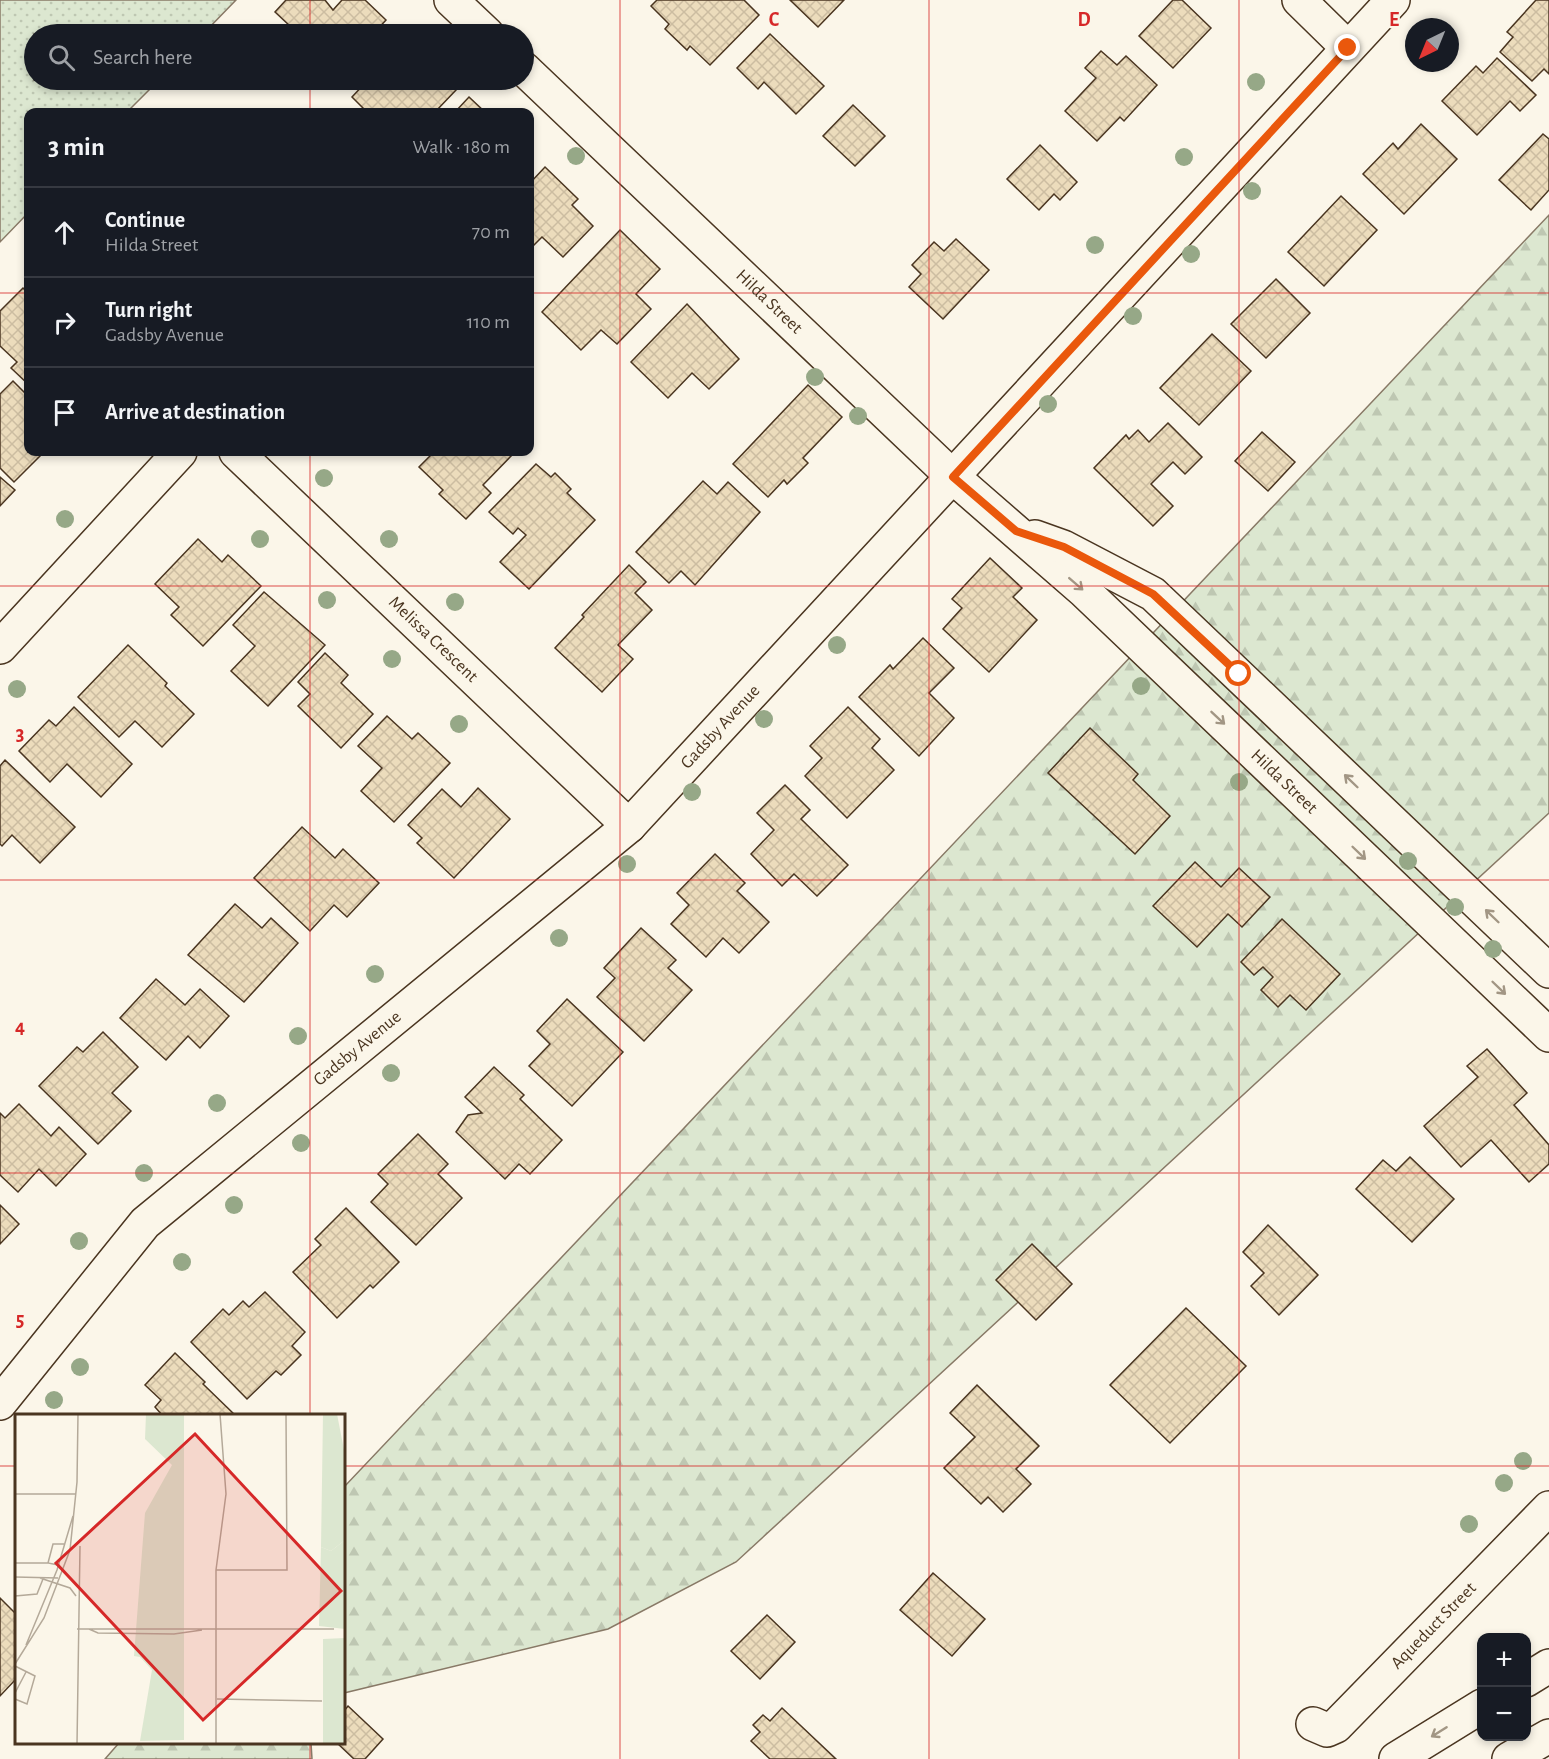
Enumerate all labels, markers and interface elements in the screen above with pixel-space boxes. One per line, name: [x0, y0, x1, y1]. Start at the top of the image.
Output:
text: C: [769, 10, 780, 30]
text: D: [1077, 10, 1091, 30]
text: E: [1389, 10, 1399, 30]
north arrow: [1405, 18, 1459, 72]
search box: [24, 24, 534, 90]
route end: [1334, 34, 1360, 60]
icon: search: [45, 41, 78, 74]
text: Search here: [93, 46, 192, 68]
text: 3 min: [48, 134, 105, 160]
text: Walk · 180 m: [413, 137, 510, 157]
text: Continue: [105, 209, 185, 231]
icon: ahead: [48, 216, 81, 249]
text: 70 m: [472, 222, 510, 242]
text: Hilda Street: [105, 235, 198, 255]
street label: Hilda Street: [732, 266, 806, 338]
text: Turn right: [105, 299, 192, 321]
icon: right: [48, 306, 81, 339]
text: 110 m: [466, 312, 510, 332]
text: Gadsby Avenue: [105, 325, 224, 345]
icon: arrive: [48, 396, 81, 429]
text: Arrive at destination: [105, 401, 285, 423]
one-way arrow: [1068, 577, 1083, 591]
street label: Melissa Crescent: [385, 593, 481, 686]
route start: [1225, 660, 1251, 686]
street label: Gadsby Avenue: [678, 682, 764, 772]
one-way arrow: [1210, 710, 1225, 725]
text: 3: [16, 724, 24, 744]
street label: Hilda Street: [1247, 746, 1321, 818]
one-way arrow: [1343, 774, 1358, 788]
one-way arrow: [1351, 845, 1366, 860]
one-way arrow: [1484, 908, 1499, 923]
one-way arrow: [1492, 980, 1507, 995]
street label: Gadsby Avenue: [310, 1008, 405, 1090]
text: 4: [15, 1017, 25, 1037]
text: 5: [16, 1310, 24, 1330]
inset map: [15, 1414, 345, 1744]
street label: Aqueduct Street: [1388, 1579, 1480, 1673]
map controls: [1477, 1633, 1531, 1741]
button: +: [1477, 1633, 1531, 1687]
button: −: [1477, 1687, 1531, 1741]
one-way arrow: [1431, 1727, 1448, 1739]

